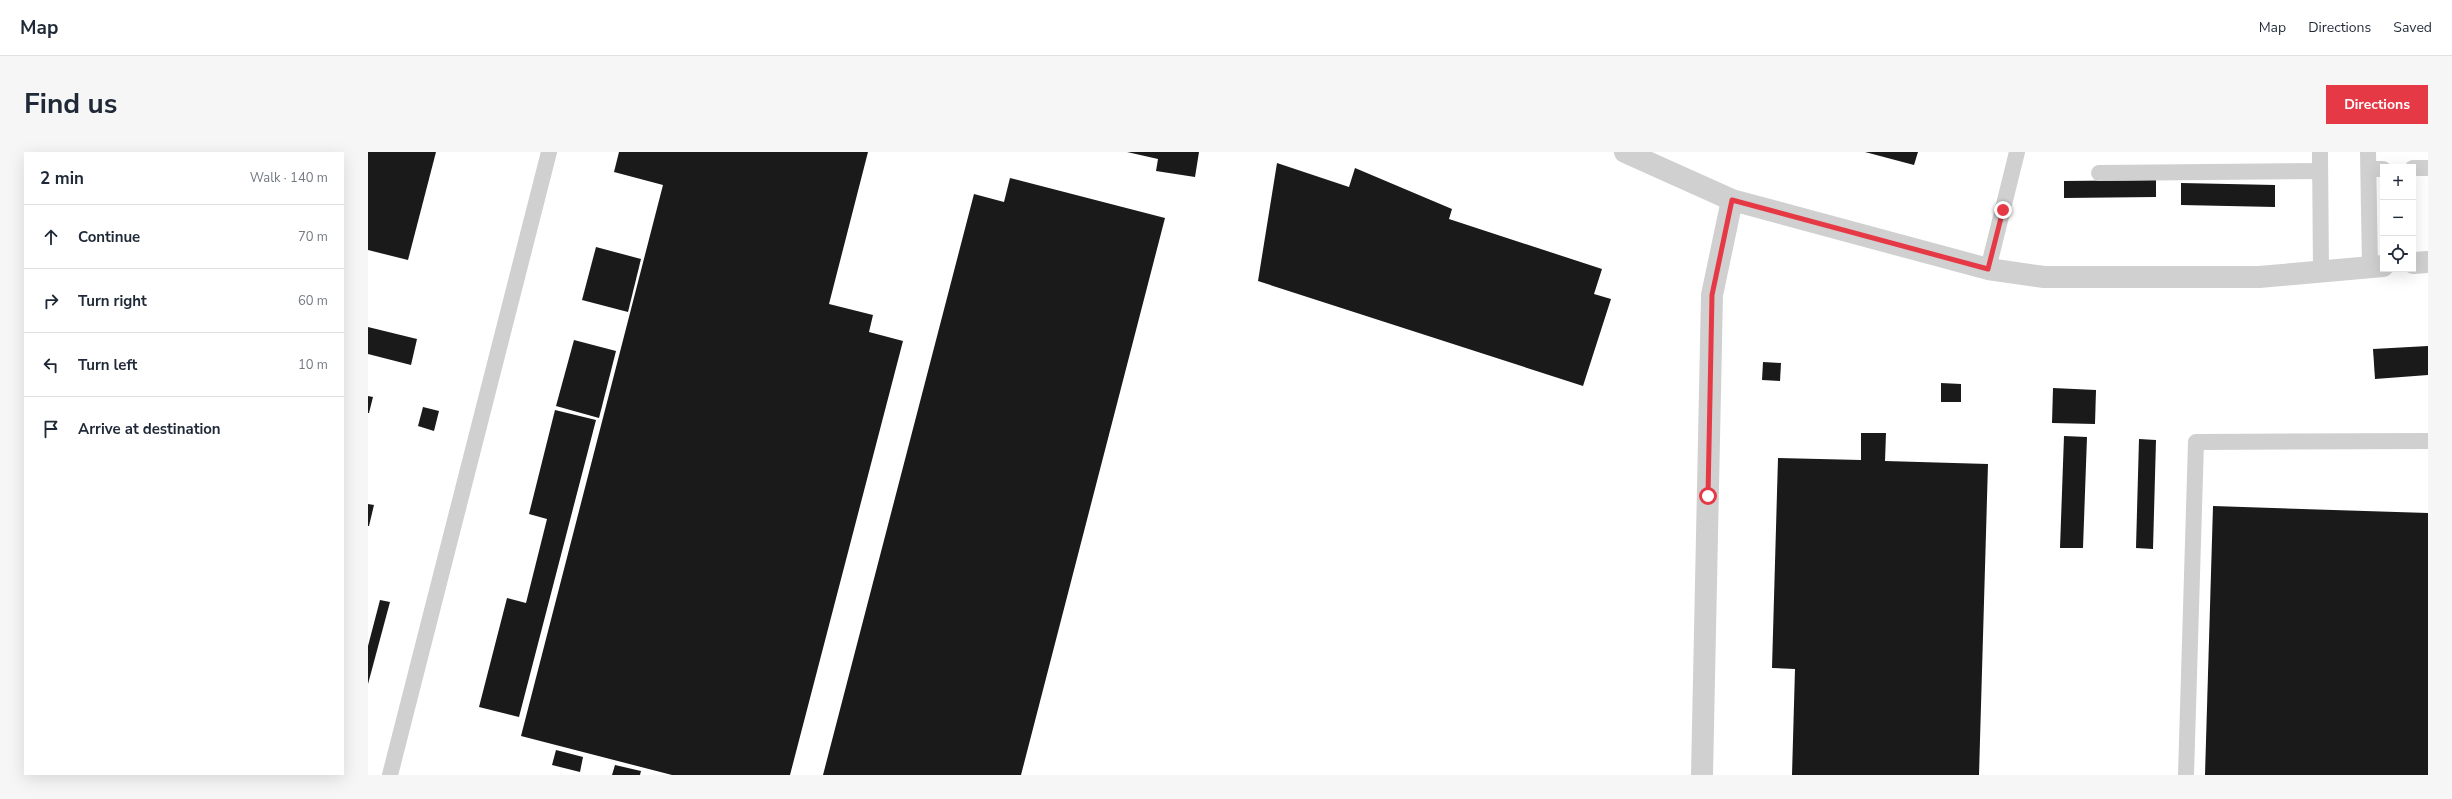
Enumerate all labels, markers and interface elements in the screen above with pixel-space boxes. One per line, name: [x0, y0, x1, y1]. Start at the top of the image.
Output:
text: Map: [20, 15, 58, 41]
text: Map: [2259, 18, 2286, 37]
text: Directions: [2308, 18, 2371, 37]
text: Saved: [2393, 18, 2432, 37]
text: Find us: [24, 85, 118, 123]
button: Directions: [2326, 85, 2428, 124]
map controls: [2380, 164, 2416, 272]
button: +: [2380, 164, 2416, 200]
text: 2 min: [40, 167, 84, 190]
text: Walk · 140 m: [250, 169, 328, 187]
button: −: [2380, 200, 2416, 236]
route end: [1994, 201, 2012, 219]
icon: ahead: [40, 226, 62, 248]
text: Continue: [78, 227, 140, 247]
text: 70 m: [298, 228, 328, 246]
button: locate: [2380, 236, 2416, 272]
icon: right: [40, 290, 62, 312]
text: Turn right: [78, 291, 147, 311]
text: 60 m: [298, 292, 328, 310]
icon: left: [40, 354, 62, 376]
text: Turn left: [78, 355, 137, 375]
text: 10 m: [298, 356, 328, 374]
icon: arrive: [40, 418, 62, 440]
text: Arrive at destination: [78, 419, 221, 439]
route start: [1699, 487, 1717, 505]

